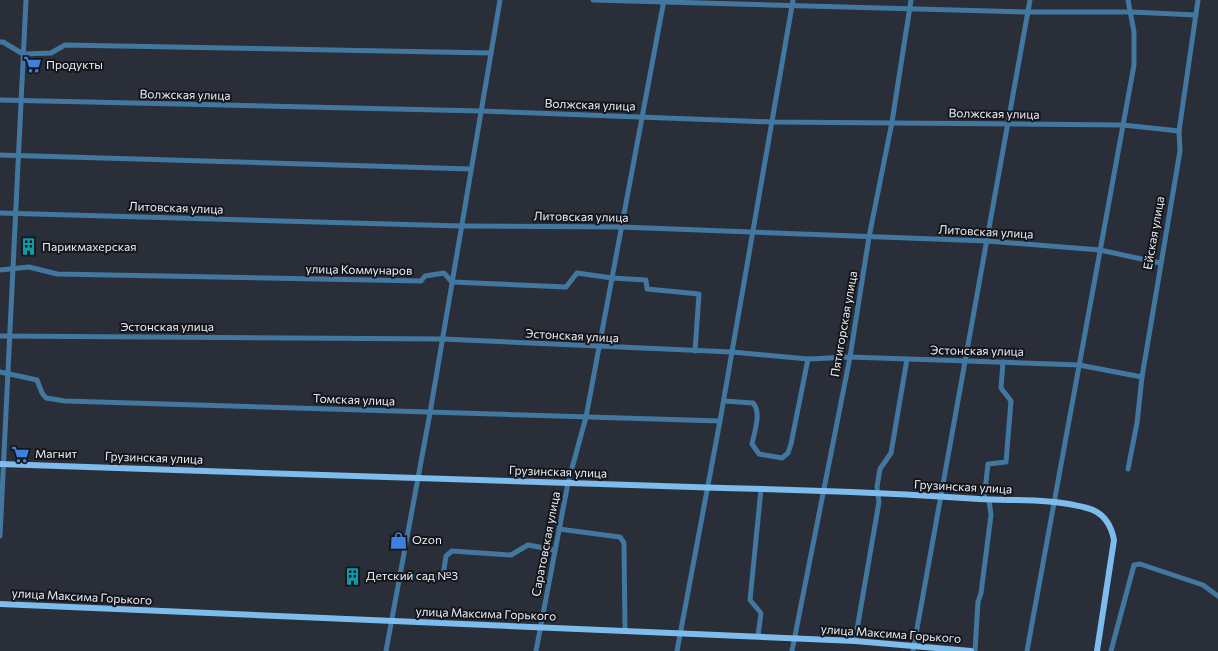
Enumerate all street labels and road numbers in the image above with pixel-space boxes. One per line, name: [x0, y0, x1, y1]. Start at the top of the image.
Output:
street label: Волжская улица: [139, 86, 231, 102]
street label: Волжская улица: [544, 95, 636, 113]
street label: Волжская улица: [948, 105, 1040, 121]
street label: Ейская улица: [1140, 195, 1166, 270]
street label: Литовская улица: [128, 198, 224, 216]
street label: Литовская улица: [533, 208, 629, 224]
street label: Литовская улица: [938, 222, 1034, 240]
street label: улица Коммунаров: [306, 261, 412, 277]
street label: Пятигорская улица: [827, 270, 859, 378]
street label: Эстонская улица: [120, 319, 214, 333]
street label: Эстонская улица: [525, 326, 619, 344]
street label: Эстонская улица: [930, 342, 1024, 358]
street label: Томская улица: [313, 391, 395, 407]
street label: Грузинская улица: [105, 448, 203, 466]
street label: Грузинская улица: [509, 462, 607, 480]
street label: Грузинская улица: [914, 476, 1013, 496]
street label: Саратовская улица: [528, 490, 562, 598]
street label: улица Максима Горького: [11, 585, 153, 607]
street label: улица Максима Горького: [416, 604, 557, 622]
street label: улица Максима Горького: [820, 621, 962, 645]

